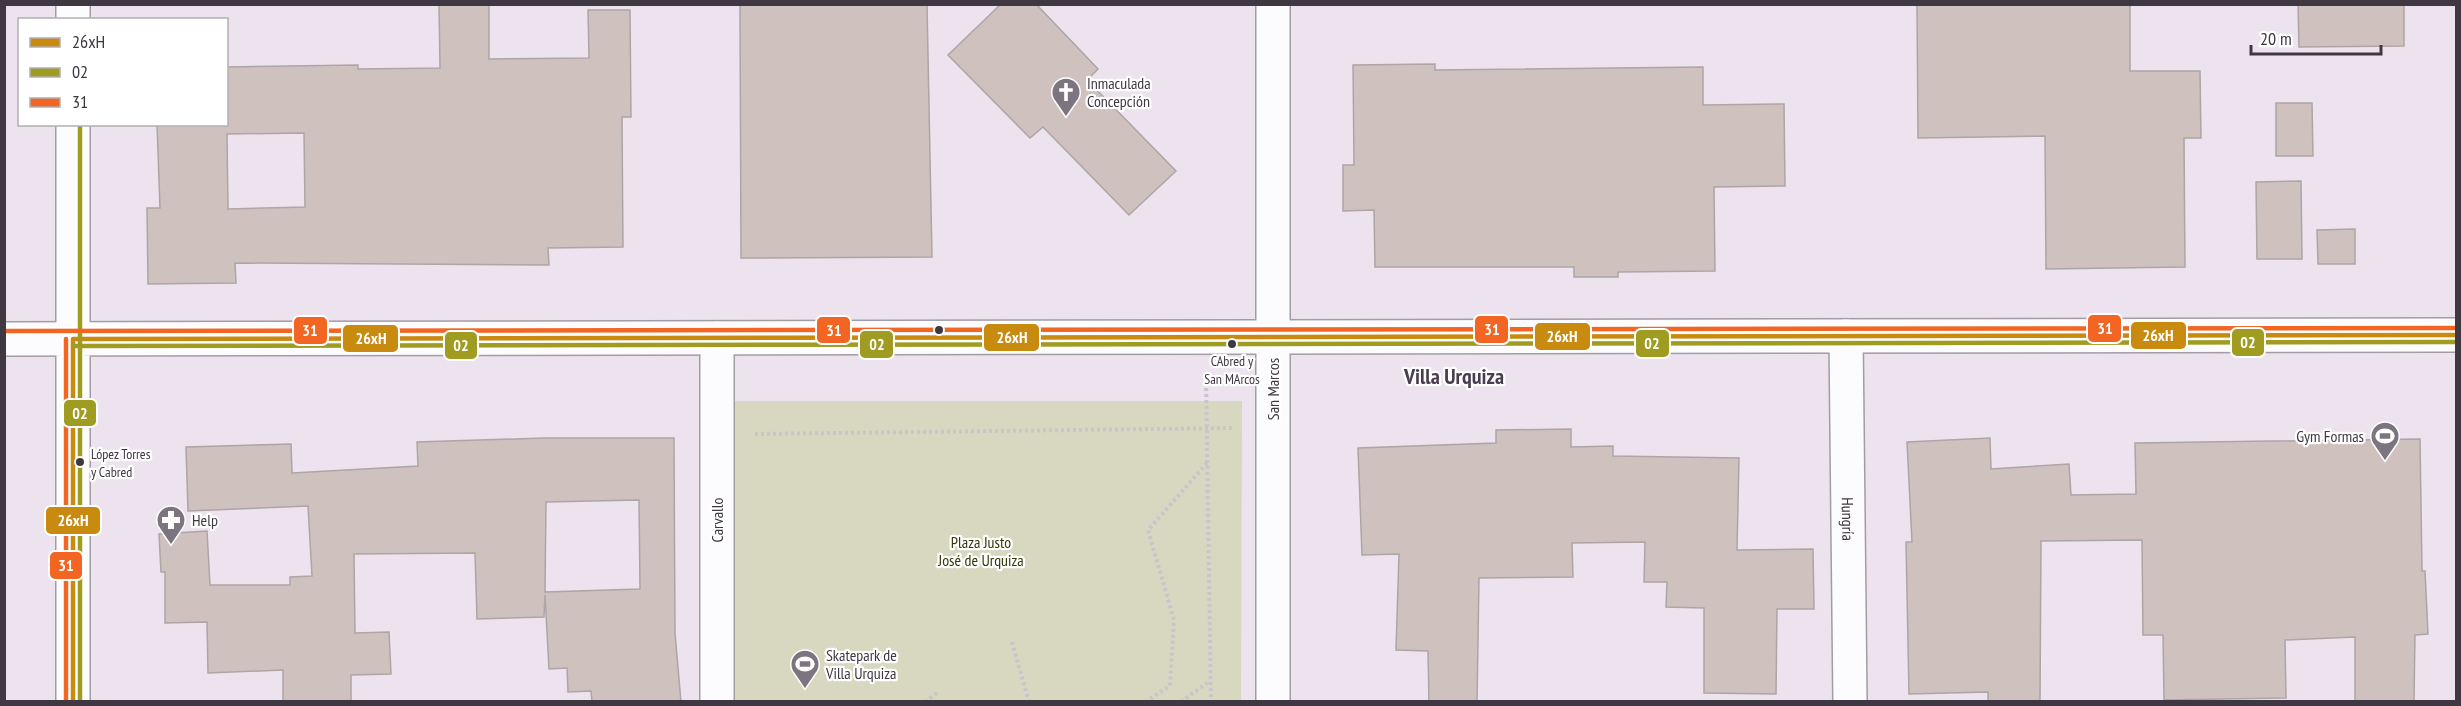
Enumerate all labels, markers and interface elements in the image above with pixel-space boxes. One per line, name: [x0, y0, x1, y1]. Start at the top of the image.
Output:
legend: [18, 18, 228, 126]
scale bar: [2251, 18, 2382, 56]
text: 20 m: [2260, 27, 2292, 50]
text: 26xH: [72, 30, 105, 53]
text: 02: [72, 60, 88, 83]
place label: Inmaculada Concepción: [1087, 73, 1151, 111]
church icon: Inmaculada Concepción: [1050, 76, 1082, 118]
text: 31: [72, 90, 88, 113]
line badge: 31: [2087, 314, 2122, 343]
line badge: 31: [1474, 315, 1509, 344]
line badge: 31: [293, 316, 328, 345]
line badge: 31: [816, 316, 851, 344]
text: 31: [2097, 318, 2113, 338]
text: 31: [1484, 319, 1500, 339]
text: 31: [302, 320, 318, 340]
text: 31: [826, 320, 842, 340]
line badge: 26xH: [2130, 321, 2187, 350]
line badge: 26xH: [1534, 322, 1591, 351]
line badge: 26xH: [983, 323, 1040, 352]
line badge: 26xH: [342, 324, 399, 353]
unlabelled marker: [933, 324, 945, 336]
text: 26xH: [2143, 325, 2173, 345]
text: 26xH: [1547, 326, 1577, 346]
text: 26xH: [997, 327, 1027, 347]
text: 26xH: [356, 328, 386, 348]
line badge: 02: [2231, 328, 2265, 357]
line badge: 02: [1635, 329, 1670, 358]
line badge: 02: [859, 330, 894, 359]
line badge: 02: [444, 331, 478, 360]
text: 02: [2240, 332, 2256, 352]
text: 02: [1644, 333, 1660, 353]
text: 02: [869, 334, 885, 354]
text: 02: [453, 335, 469, 355]
marker: CAbred y San MArcos: [1226, 338, 1238, 350]
place label: CAbred y San MArcos: [1204, 352, 1260, 388]
street label: San Marcos: [1263, 358, 1283, 420]
district label: Villa Urquiza: [1403, 362, 1504, 390]
line badge: 02: [63, 399, 97, 427]
text: 02: [72, 403, 88, 423]
sports icon: Gym Formas: [2369, 420, 2401, 462]
place label: Gym Formas: [2296, 426, 2364, 446]
place label: López Torres y Cabred: [91, 445, 151, 481]
marker: López Torres y Cabred: [74, 456, 86, 468]
street label: Carvallo: [707, 497, 727, 542]
street label: Hungría: [1838, 497, 1858, 541]
pharmacy icon: Help: [155, 504, 187, 546]
line badge: 26xH: [45, 506, 101, 535]
text: 26xH: [58, 510, 88, 530]
place label: Help: [192, 510, 218, 530]
park label: Plaza Justo José de Urquiza: [937, 532, 1024, 570]
line badge: 31: [49, 551, 83, 580]
text: 31: [58, 555, 74, 575]
place label: Skatepark de Villa Urquiza: [825, 645, 897, 683]
sports icon: Skatepark de Villa Urquiza: [789, 648, 821, 690]

